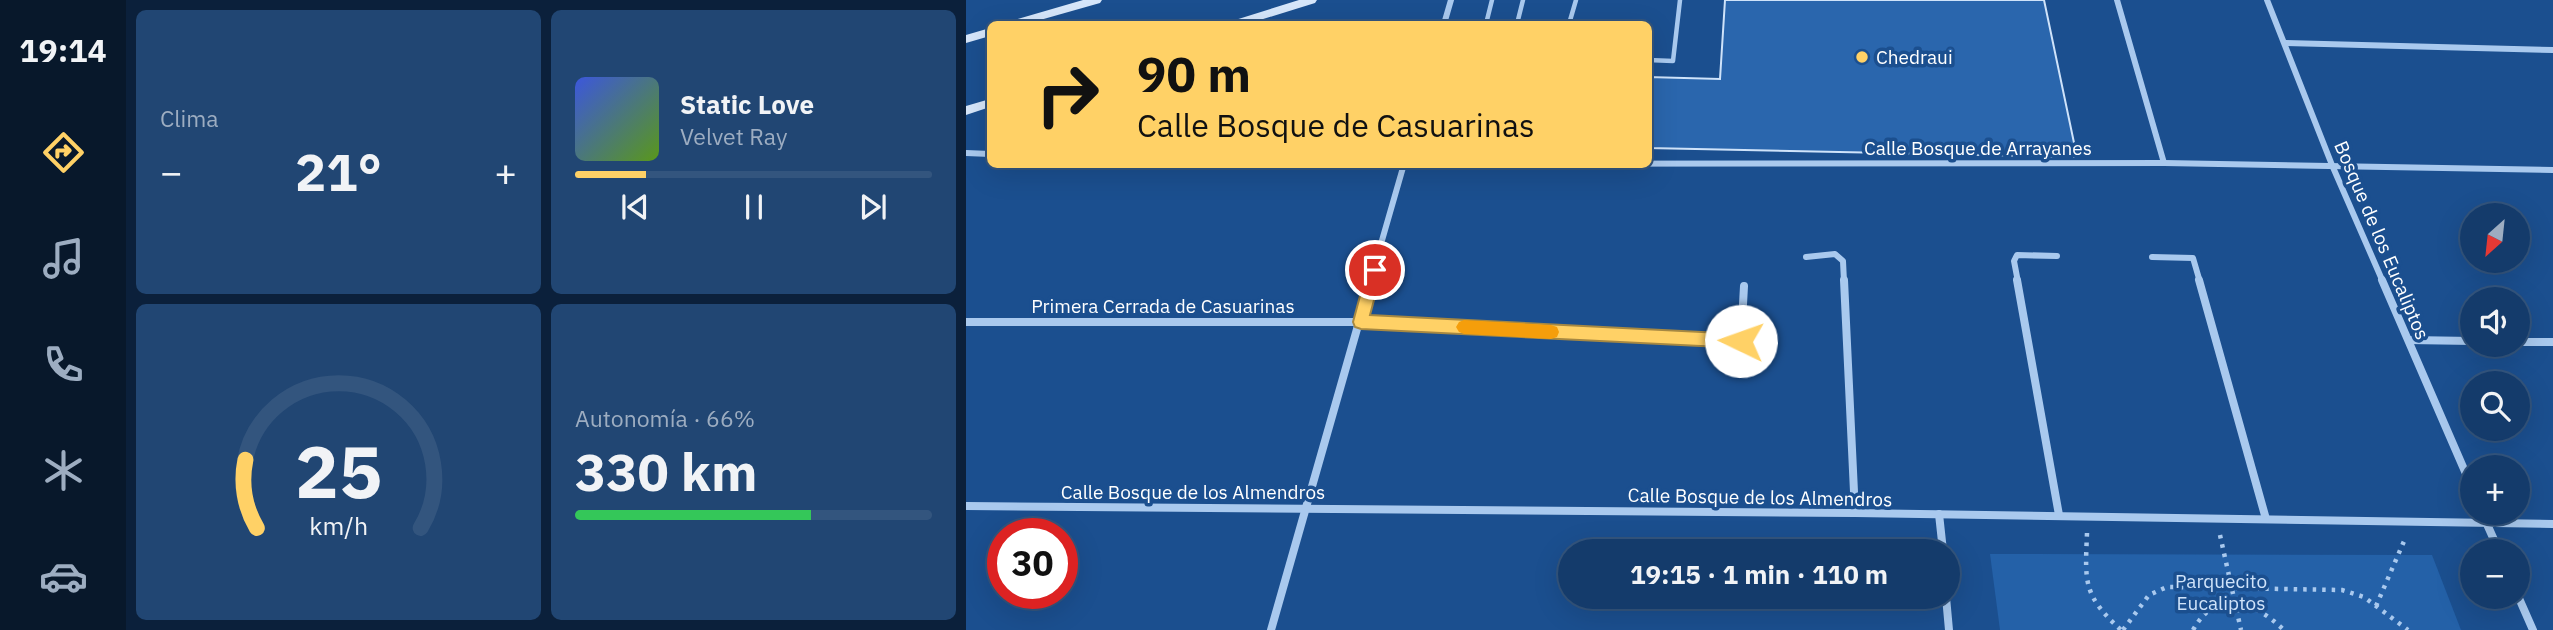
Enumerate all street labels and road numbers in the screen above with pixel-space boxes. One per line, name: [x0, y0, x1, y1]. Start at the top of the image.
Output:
street label: Calle Bosque de Arrayanes: [1864, 136, 2092, 160]
street label: Bosque de los Eucaliptos: [2329, 137, 2435, 343]
street label: Primera Cerrada de Casuarinas: [1031, 294, 1295, 318]
street label: Calle Bosque de los Almendros: [1061, 480, 1325, 504]
street label: Calle Bosque de los Almendros: [1628, 483, 1892, 511]

